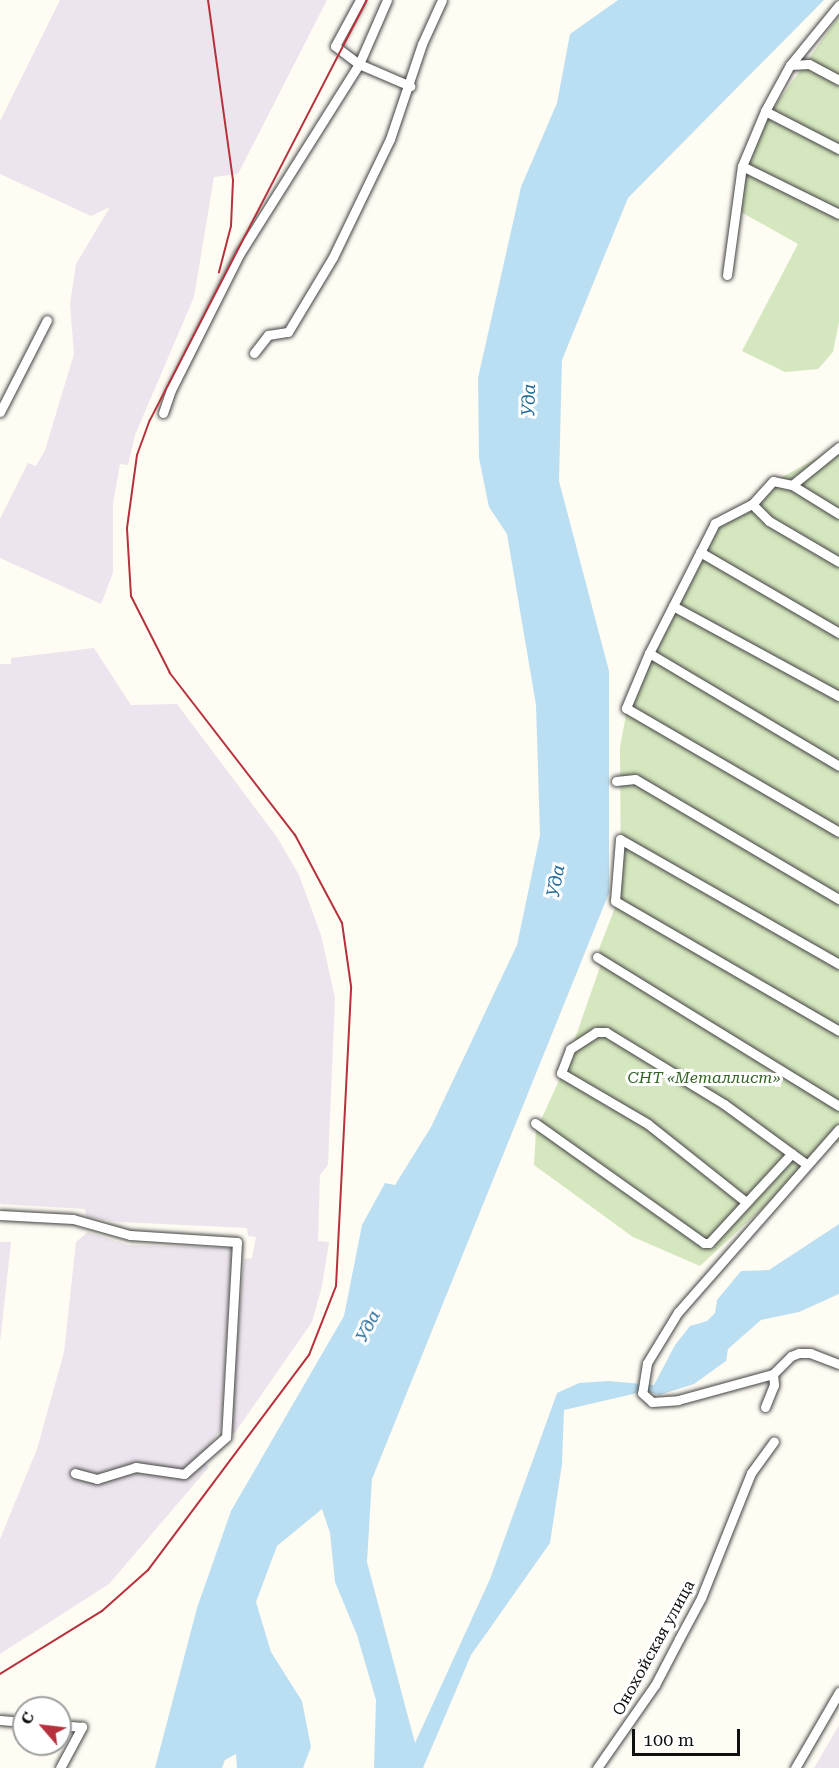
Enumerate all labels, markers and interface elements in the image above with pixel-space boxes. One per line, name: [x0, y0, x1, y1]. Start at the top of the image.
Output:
water label: Уда: [518, 383, 540, 417]
water label: Уда: [542, 863, 570, 899]
park label: СНТ «Металлист»: [628, 1068, 780, 1088]
water label: Уда: [351, 1307, 385, 1345]
street label: Онохойская улица: [609, 1577, 699, 1719]
north arrow: [12, 1696, 72, 1756]
text: С: [16, 1709, 38, 1728]
scale bar: [635, 1717, 743, 1755]
text: 100 m: [643, 1729, 694, 1750]

